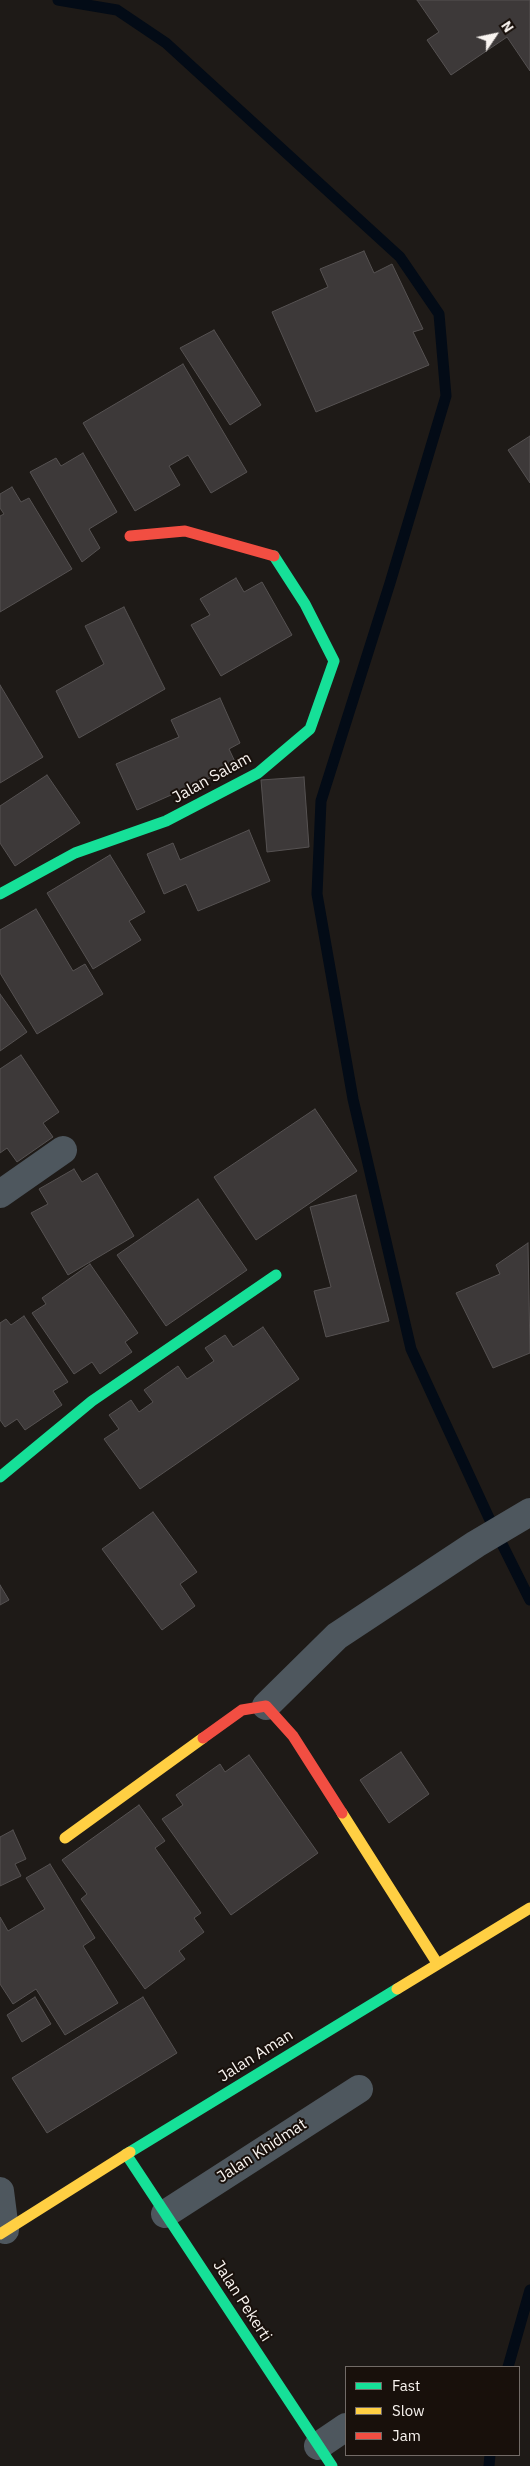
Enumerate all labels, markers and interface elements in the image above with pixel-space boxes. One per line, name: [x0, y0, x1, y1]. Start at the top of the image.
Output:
north arrow: [470, 10, 520, 60]
text: N: [497, 17, 518, 36]
street label: Jalan Salam: [169, 748, 255, 808]
street label: Jalan Aman: [215, 2026, 297, 2086]
street label: Jalan Khidmat: [214, 2115, 310, 2187]
street label: Jalan Pekerti: [209, 2257, 275, 2345]
legend: [345, 2366, 520, 2456]
text: Fast: [392, 2376, 420, 2395]
text: Slow: [392, 2401, 425, 2420]
text: Jam: [392, 2426, 421, 2445]

